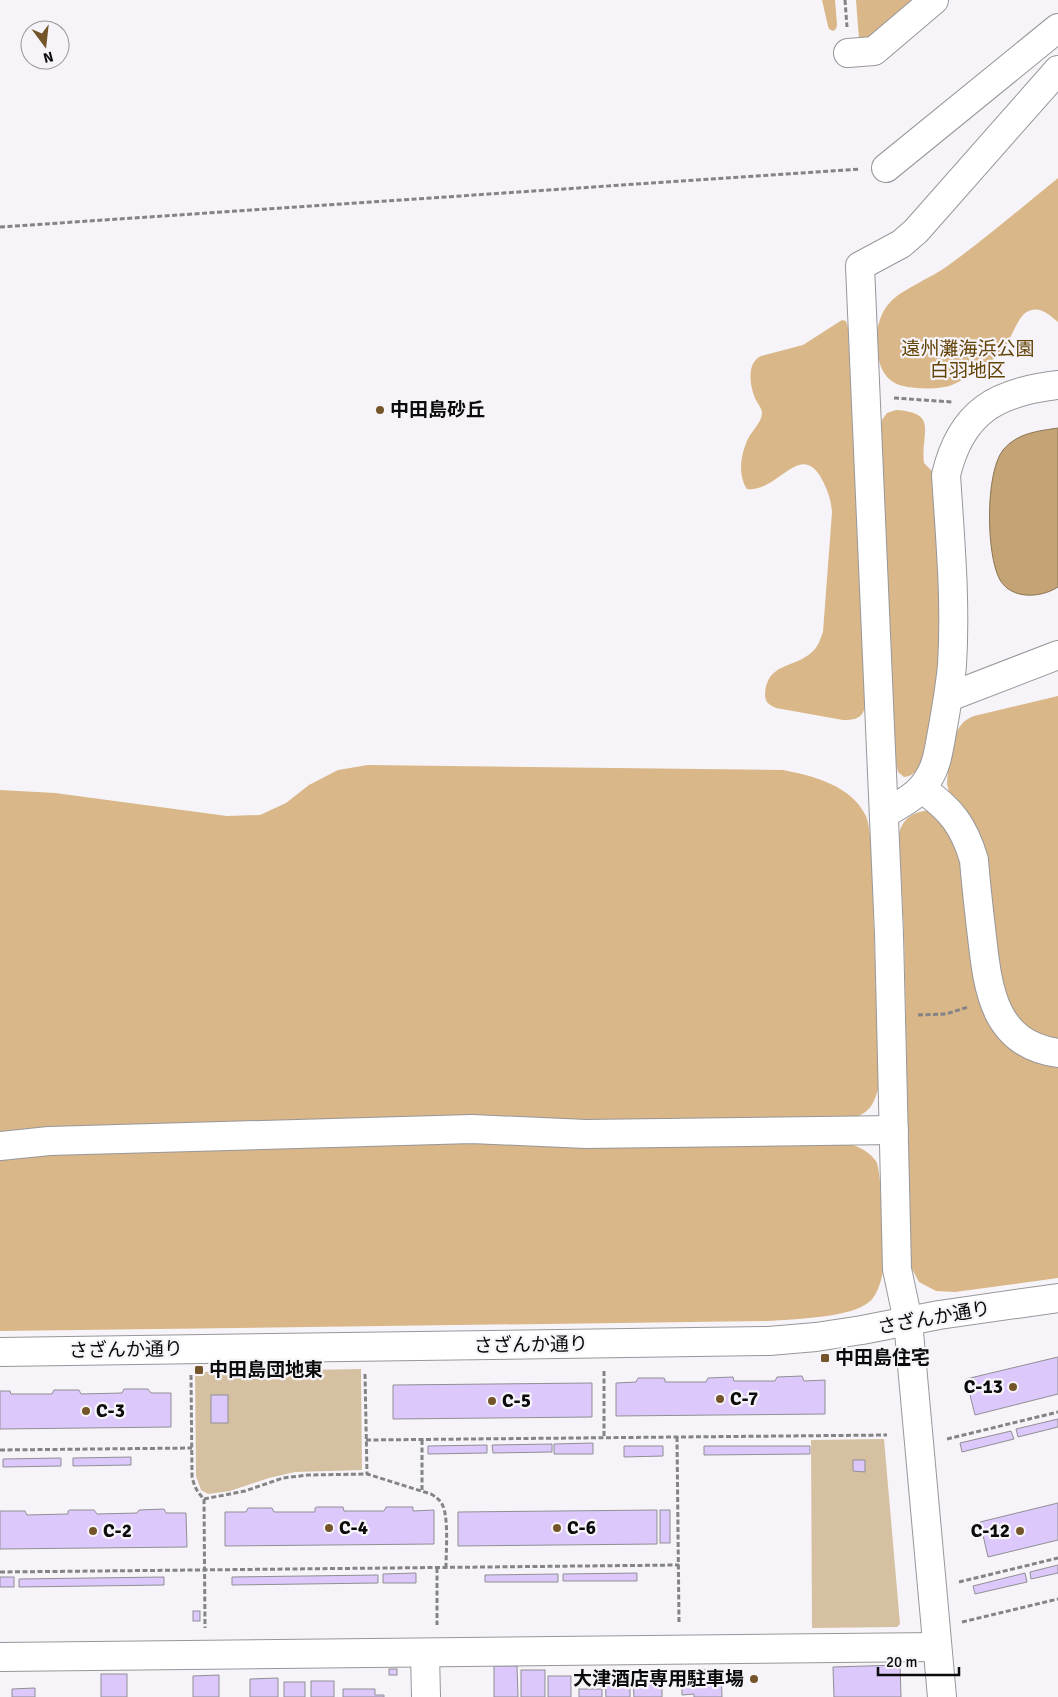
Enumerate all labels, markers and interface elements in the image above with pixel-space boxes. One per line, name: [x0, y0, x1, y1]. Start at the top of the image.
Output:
north arrow: [20, 20, 70, 70]
text: N: [41, 48, 55, 67]
park label: 遠州灘海浜公園 白羽地区: [901, 337, 1035, 383]
place label: 中田島砂丘: [390, 398, 485, 422]
marker: 中田島砂丘: [374, 404, 386, 416]
street label: さざんか通り: [876, 1296, 992, 1340]
street label: さざんか通り: [474, 1332, 588, 1358]
street label: さざんか通り: [69, 1337, 183, 1363]
place label: 中田島住宅: [835, 1346, 930, 1370]
marker: 中田島住宅: [819, 1352, 831, 1364]
place label: 中田島団地東: [209, 1358, 323, 1382]
marker: 中田島団地東: [193, 1364, 205, 1376]
place label: C-13: [964, 1375, 1003, 1399]
marker: C-13: [1007, 1381, 1019, 1393]
place label: C-7: [730, 1387, 758, 1411]
place label: C-5: [502, 1389, 531, 1413]
marker: C-7: [714, 1393, 726, 1405]
marker: C-5: [486, 1395, 498, 1407]
place label: C-3: [96, 1399, 125, 1423]
marker: C-3: [80, 1405, 92, 1417]
place label: C-4: [339, 1516, 368, 1540]
place label: C-6: [567, 1516, 596, 1540]
place label: C-2: [103, 1519, 132, 1543]
place label: C-12: [971, 1519, 1010, 1543]
marker: C-4: [323, 1522, 335, 1534]
marker: C-6: [551, 1522, 563, 1534]
marker: C-2: [87, 1525, 99, 1537]
marker: C-12: [1014, 1525, 1026, 1537]
scale bar: [878, 1644, 959, 1676]
text: 20 m: [886, 1653, 917, 1671]
place label: 大津酒店専用駐車場: [573, 1667, 744, 1691]
marker: 大津酒店専用駐車場: [748, 1673, 760, 1685]

